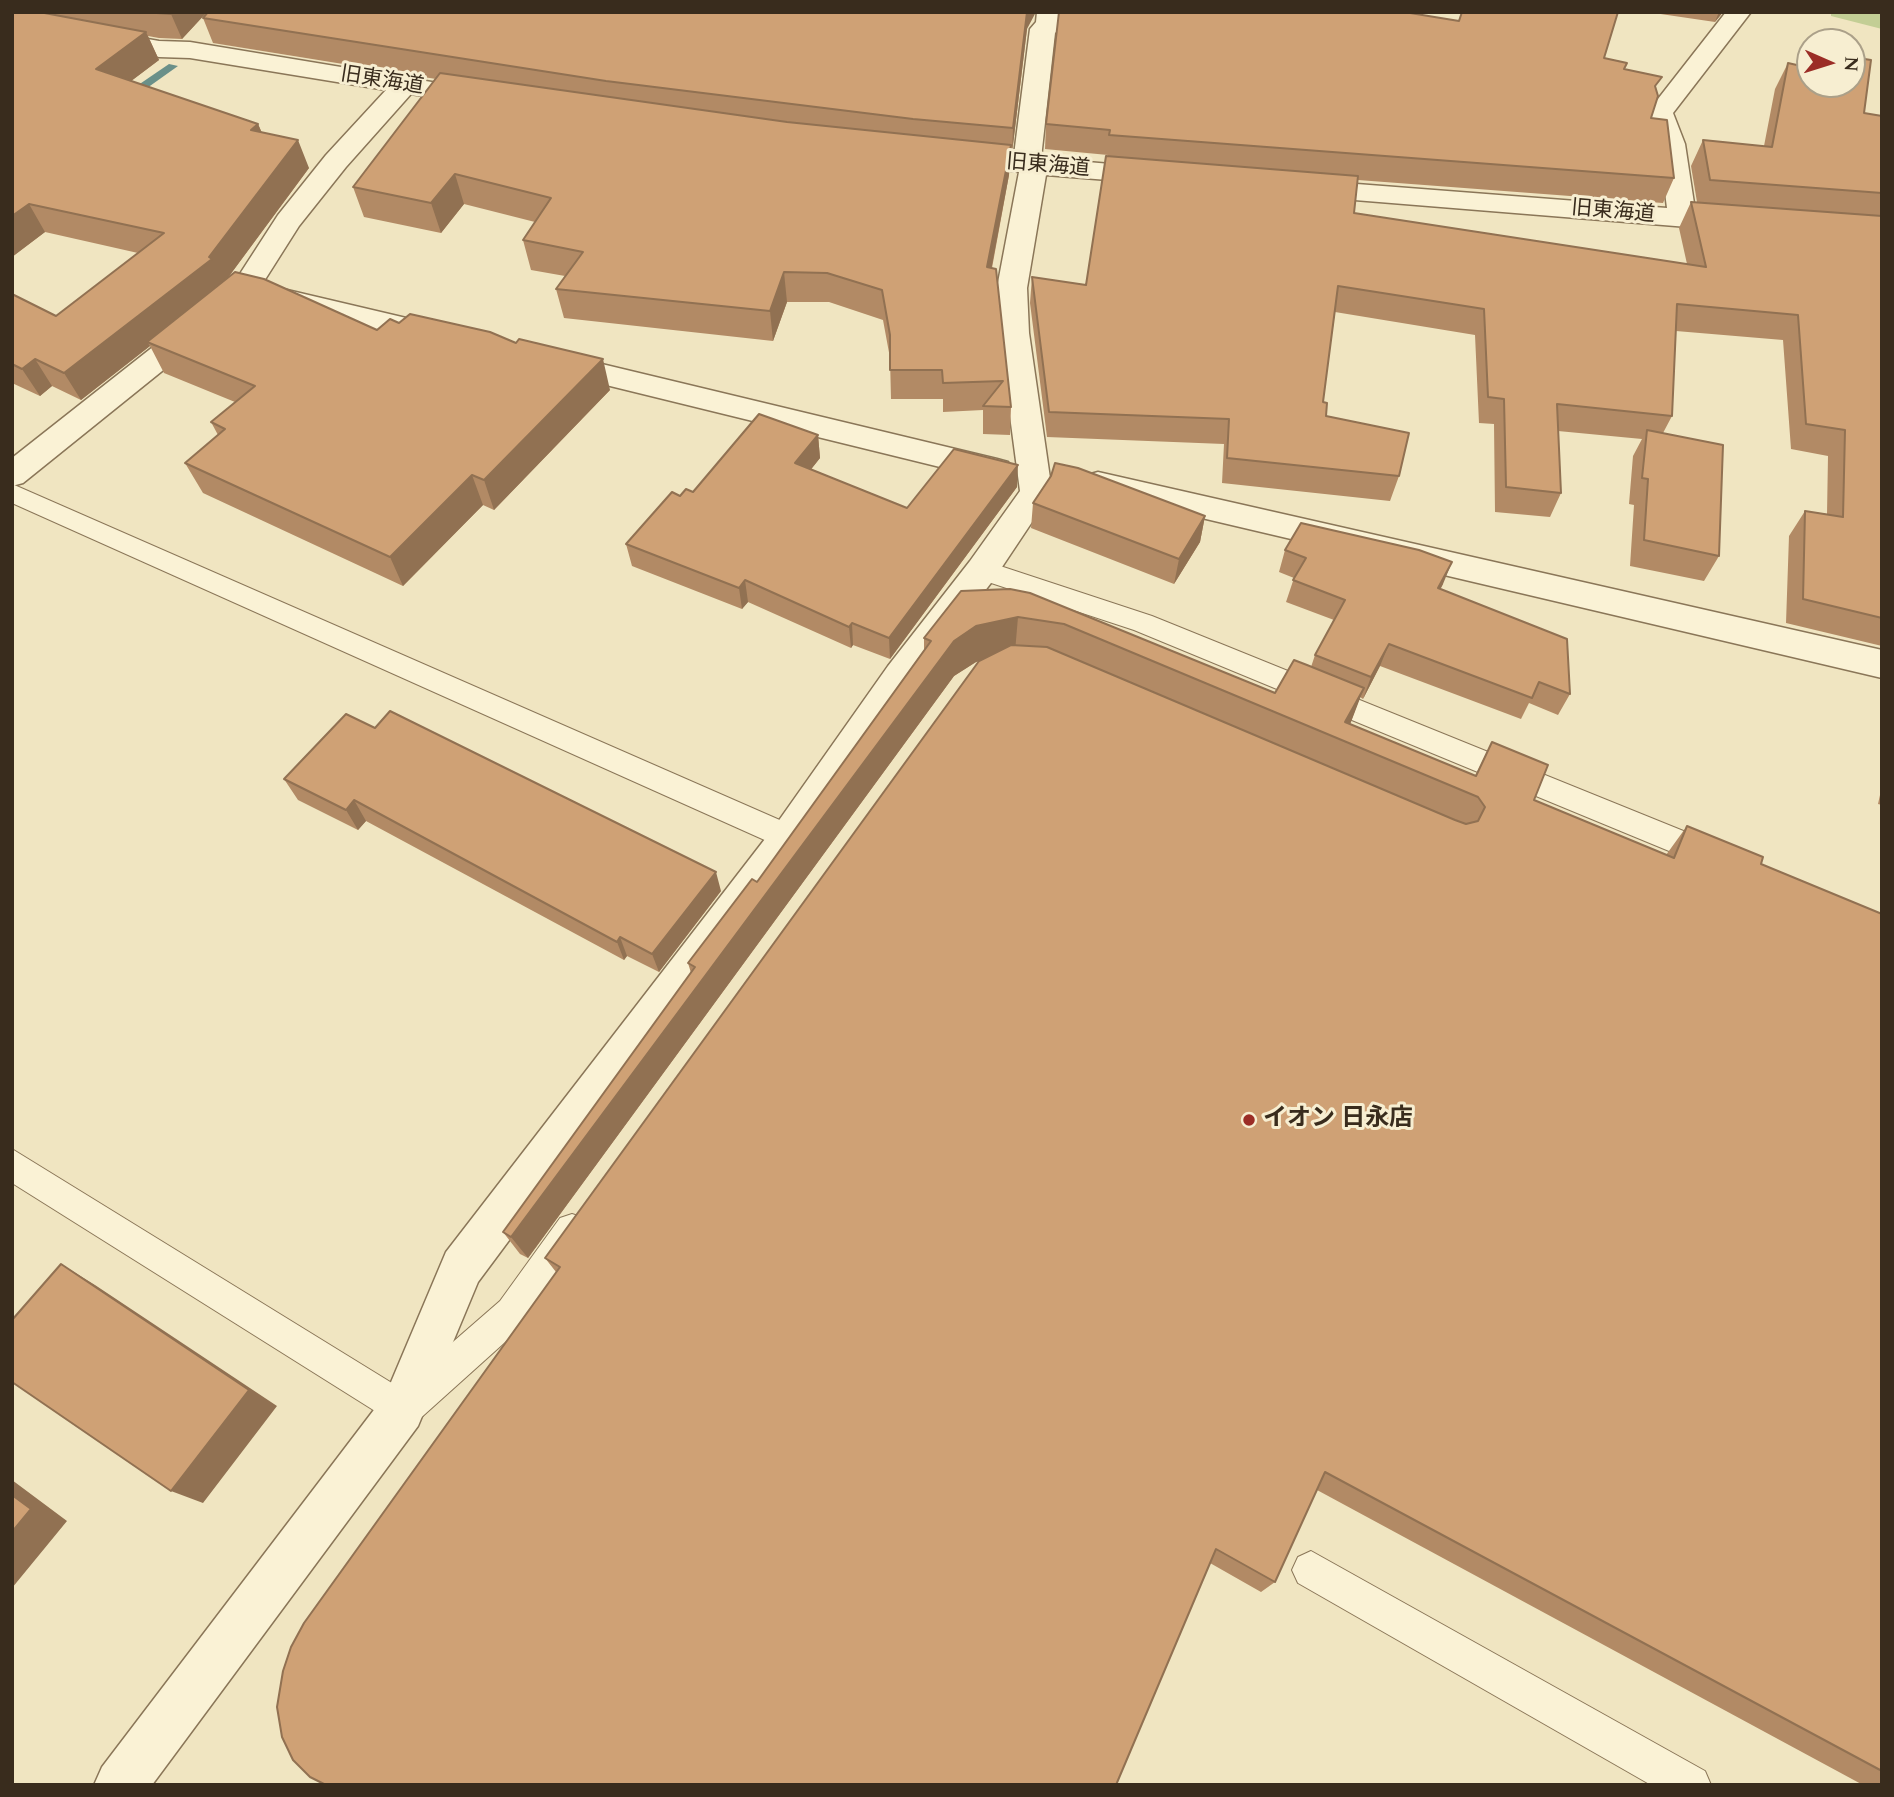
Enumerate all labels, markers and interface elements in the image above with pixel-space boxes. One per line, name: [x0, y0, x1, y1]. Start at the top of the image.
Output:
north arrow: [1796, 28, 1866, 98]
text: N: [1836, 56, 1865, 73]
street label: 旧東海道: [339, 63, 425, 101]
street label: 旧東海道: [1005, 151, 1091, 183]
street label: 旧東海道: [1570, 197, 1656, 229]
place label: イオン 日永店: [1263, 1106, 1413, 1134]
marker: イオン 日永店: [1241, 1112, 1257, 1128]

